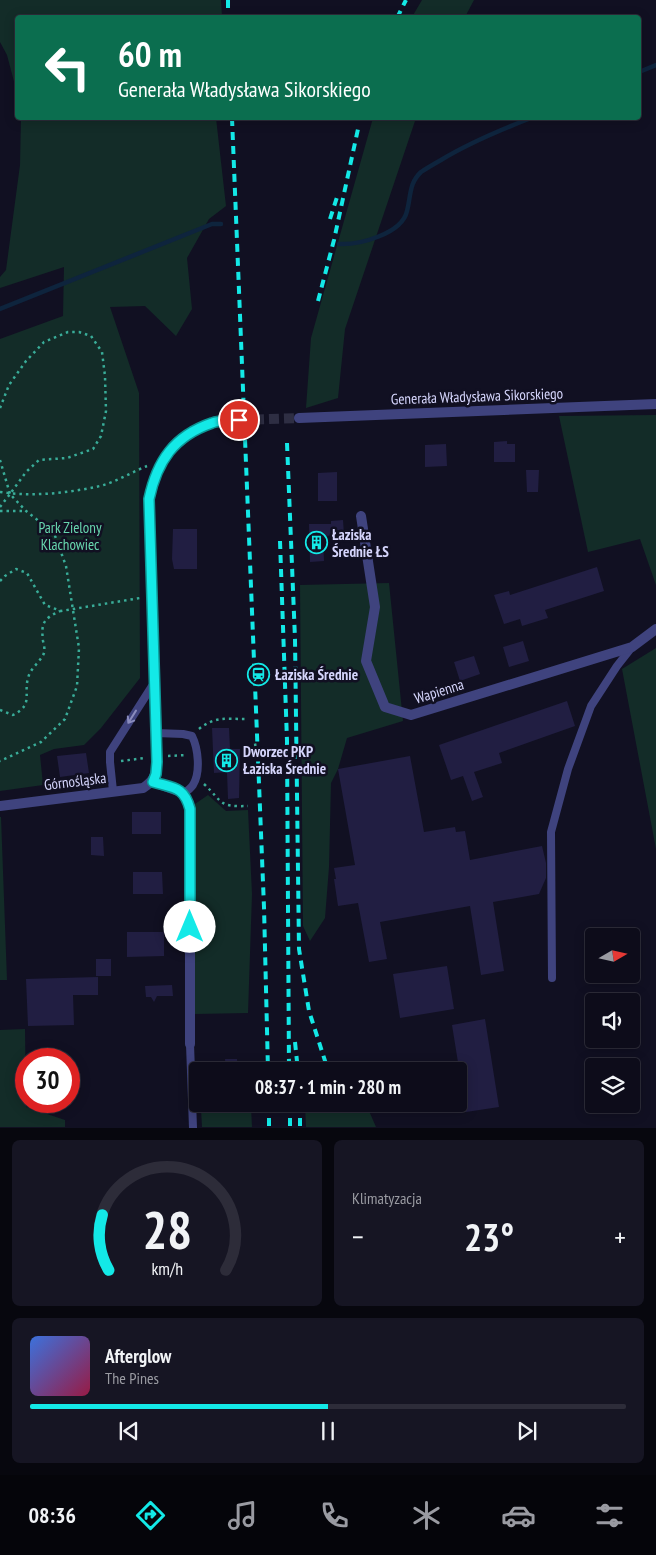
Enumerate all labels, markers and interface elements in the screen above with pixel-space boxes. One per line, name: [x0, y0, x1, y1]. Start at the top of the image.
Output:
text: 60 m: [118, 31, 182, 77]
icon: left: [35, 35, 100, 100]
text: Generała Władysława Sikorskiego: [118, 75, 371, 103]
street label: Generała Władysława Sikorskiego: [391, 383, 563, 409]
pin: [218, 399, 260, 441]
icon: arrive: [225, 406, 253, 434]
park label: Park Zielony Klachowiec: [38, 518, 102, 554]
place label: Łaziska Średnie ŁS: [332, 525, 389, 561]
building icon: Łaziska Średnie ŁS: [304, 531, 328, 555]
station icon: Łaziska Średnie: [247, 662, 271, 686]
place label: Łaziska Średnie: [275, 665, 358, 684]
street label: Wapienna: [412, 675, 466, 707]
one-way arrow: [127, 710, 137, 724]
place label: Dworzec PKP Łaziska Średnie: [243, 742, 326, 778]
building icon: Dworzec PKP Łaziska Średnie: [215, 748, 239, 772]
street label: Górnośląska: [43, 768, 107, 794]
position arrow: [163, 900, 215, 952]
north arrow: [585, 928, 640, 982]
map controls: [585, 928, 640, 1113]
button: sound: [585, 993, 640, 1048]
speed limit sign: 30: [15, 1048, 80, 1113]
button: layers: [585, 1058, 640, 1113]
text: 08:37 · 1 min · 280 m: [255, 1075, 401, 1099]
text: Klimatyzacja: [352, 1188, 422, 1208]
text: 28: [142, 1196, 192, 1263]
text: 23°: [464, 1212, 514, 1261]
text: −: [352, 1218, 364, 1255]
text: +: [614, 1218, 626, 1255]
text: km/h: [151, 1257, 183, 1280]
text: Afterglow: [105, 1344, 171, 1368]
text: The Pines: [105, 1368, 159, 1388]
icon: previous: [115, 1417, 143, 1445]
icon: pause: [314, 1417, 342, 1445]
icon: next: [513, 1417, 541, 1445]
icon: directions: [133, 1498, 168, 1533]
icon: music: [225, 1498, 260, 1533]
icon: phone: [317, 1498, 352, 1533]
icon: climate: [409, 1498, 444, 1533]
icon: car: [501, 1498, 536, 1533]
icon: filters: [592, 1498, 627, 1533]
text: 08:36: [28, 1501, 76, 1529]

